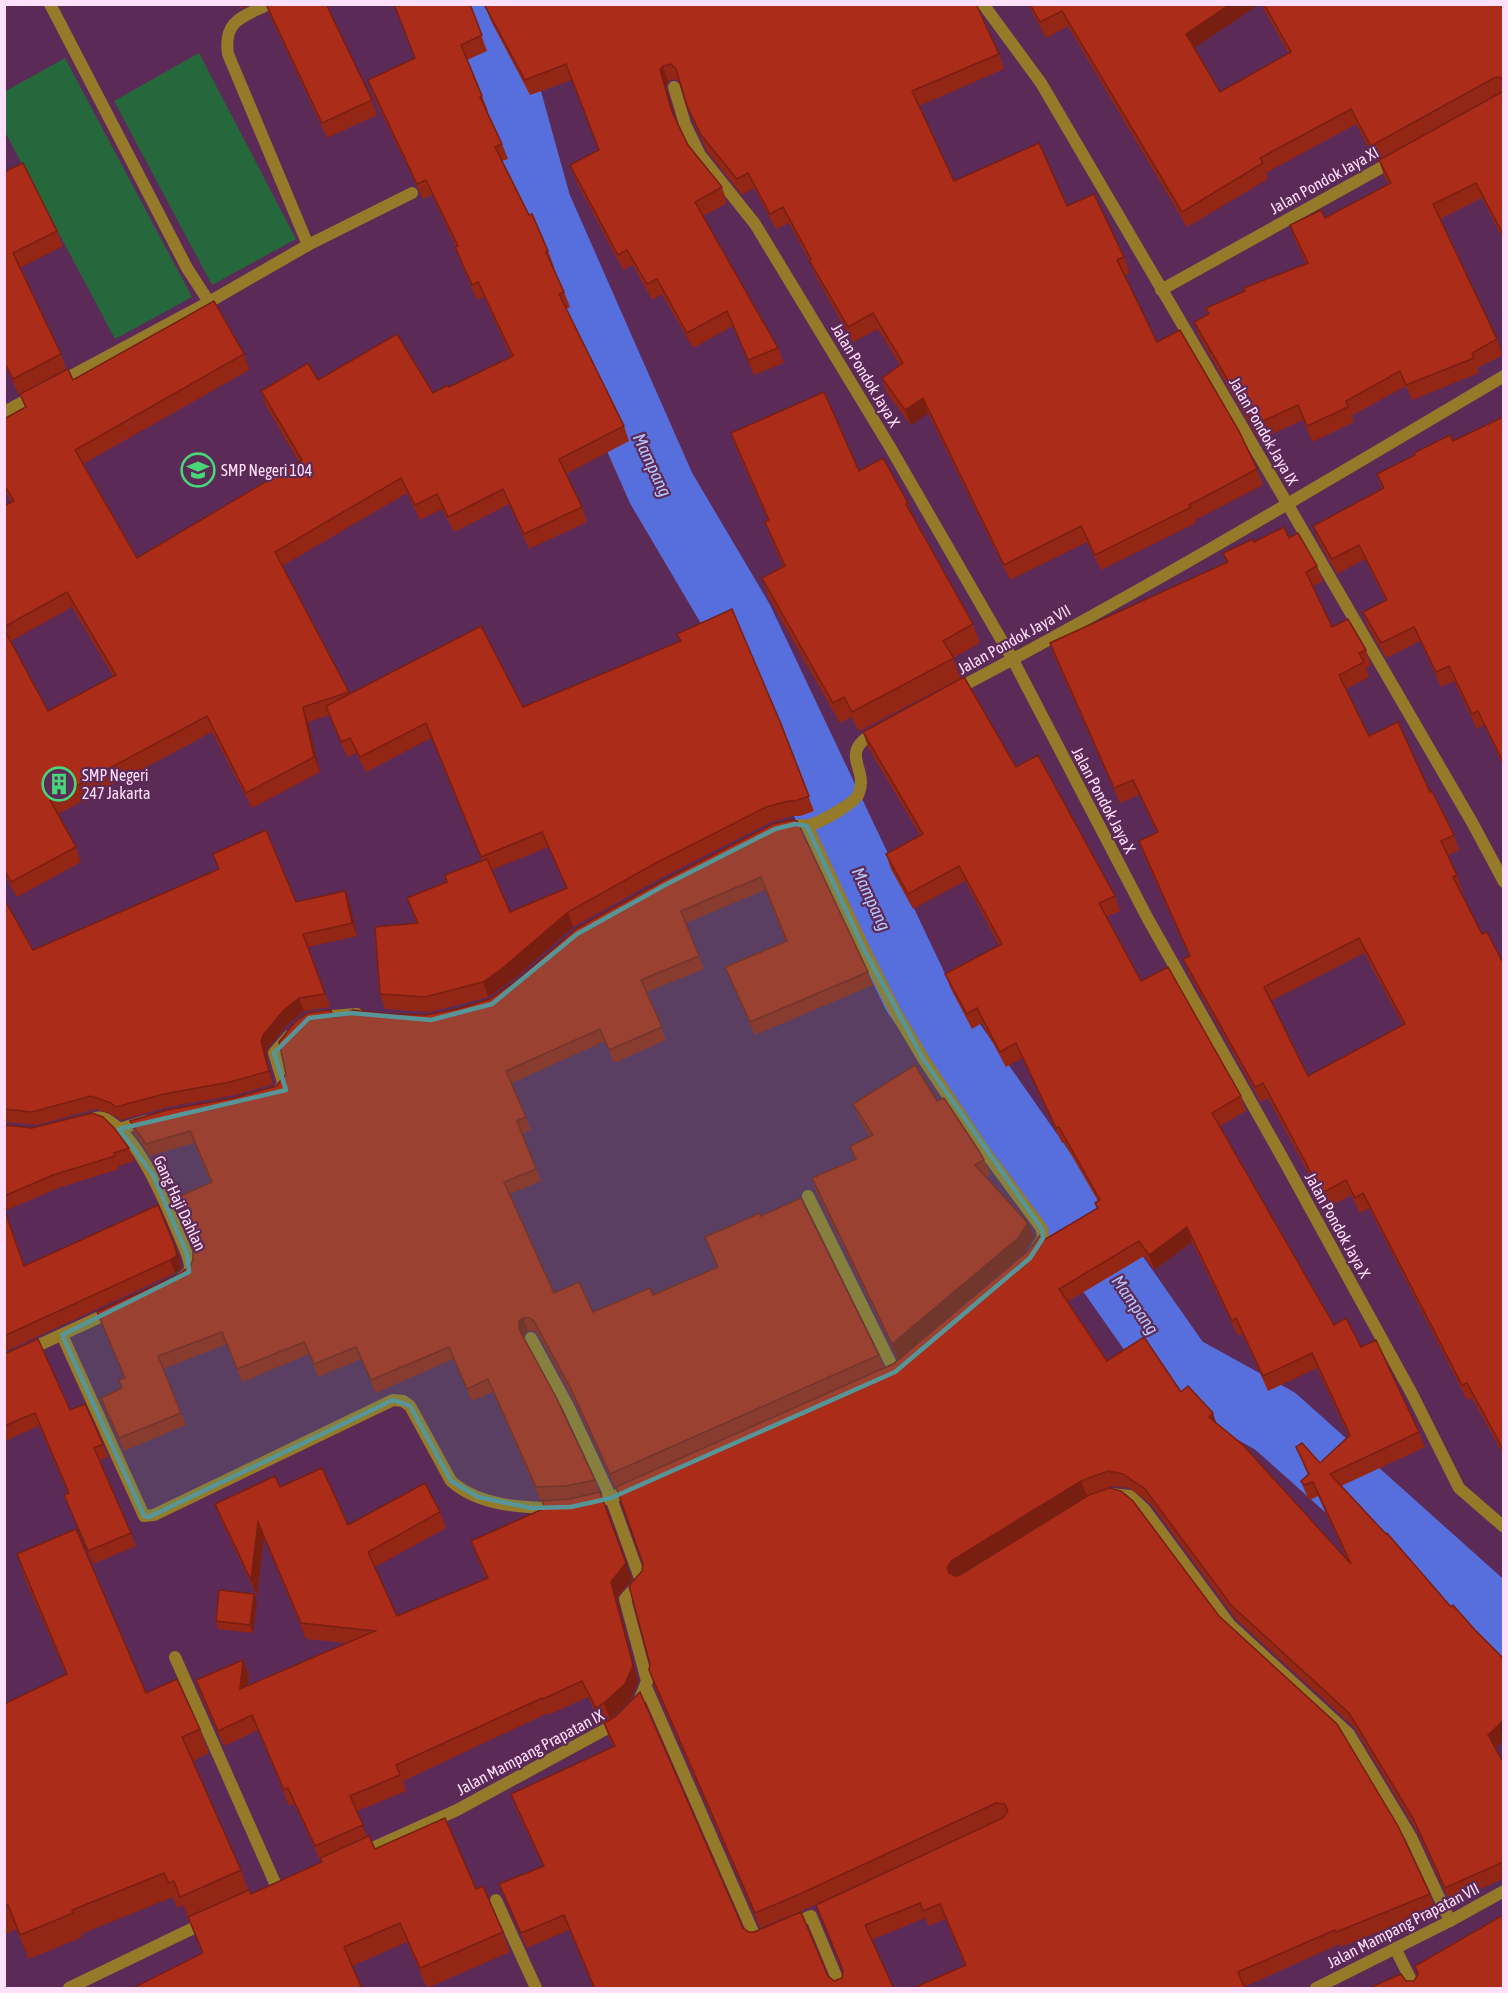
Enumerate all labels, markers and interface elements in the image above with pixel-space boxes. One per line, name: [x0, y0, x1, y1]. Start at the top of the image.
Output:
street label: Jalan Pondok Jaya XI: [1267, 143, 1382, 218]
street label: Jalan Pondok Jaya X: [827, 320, 904, 431]
street label: Jalan Pondok Jaya IX: [1225, 374, 1303, 489]
water label: Mampang: [629, 430, 676, 500]
school or university icon: SMP Negeri 104: [180, 452, 216, 488]
place label: SMP Negeri 104: [221, 461, 312, 480]
street label: Jalan Pondok Jaya VII: [954, 601, 1074, 678]
street label: Jalan Pondok Jaya X: [1068, 744, 1140, 857]
building icon: SMP Negeri 247 Jakarta: [41, 766, 77, 802]
place label: SMP Negeri 247 Jakarta: [82, 766, 150, 802]
water label: Mampang: [848, 864, 895, 934]
street label: Gang Haji Dahlan: [149, 1153, 210, 1254]
street label: Jalan Pondok Jaya X: [1301, 1169, 1375, 1282]
water label: Mampang: [1107, 1271, 1163, 1338]
street label: Jalan Mampang Prapatan IX: [453, 1705, 608, 1799]
street label: Jalan Mampang Prapatan VII: [1324, 1879, 1483, 1972]

